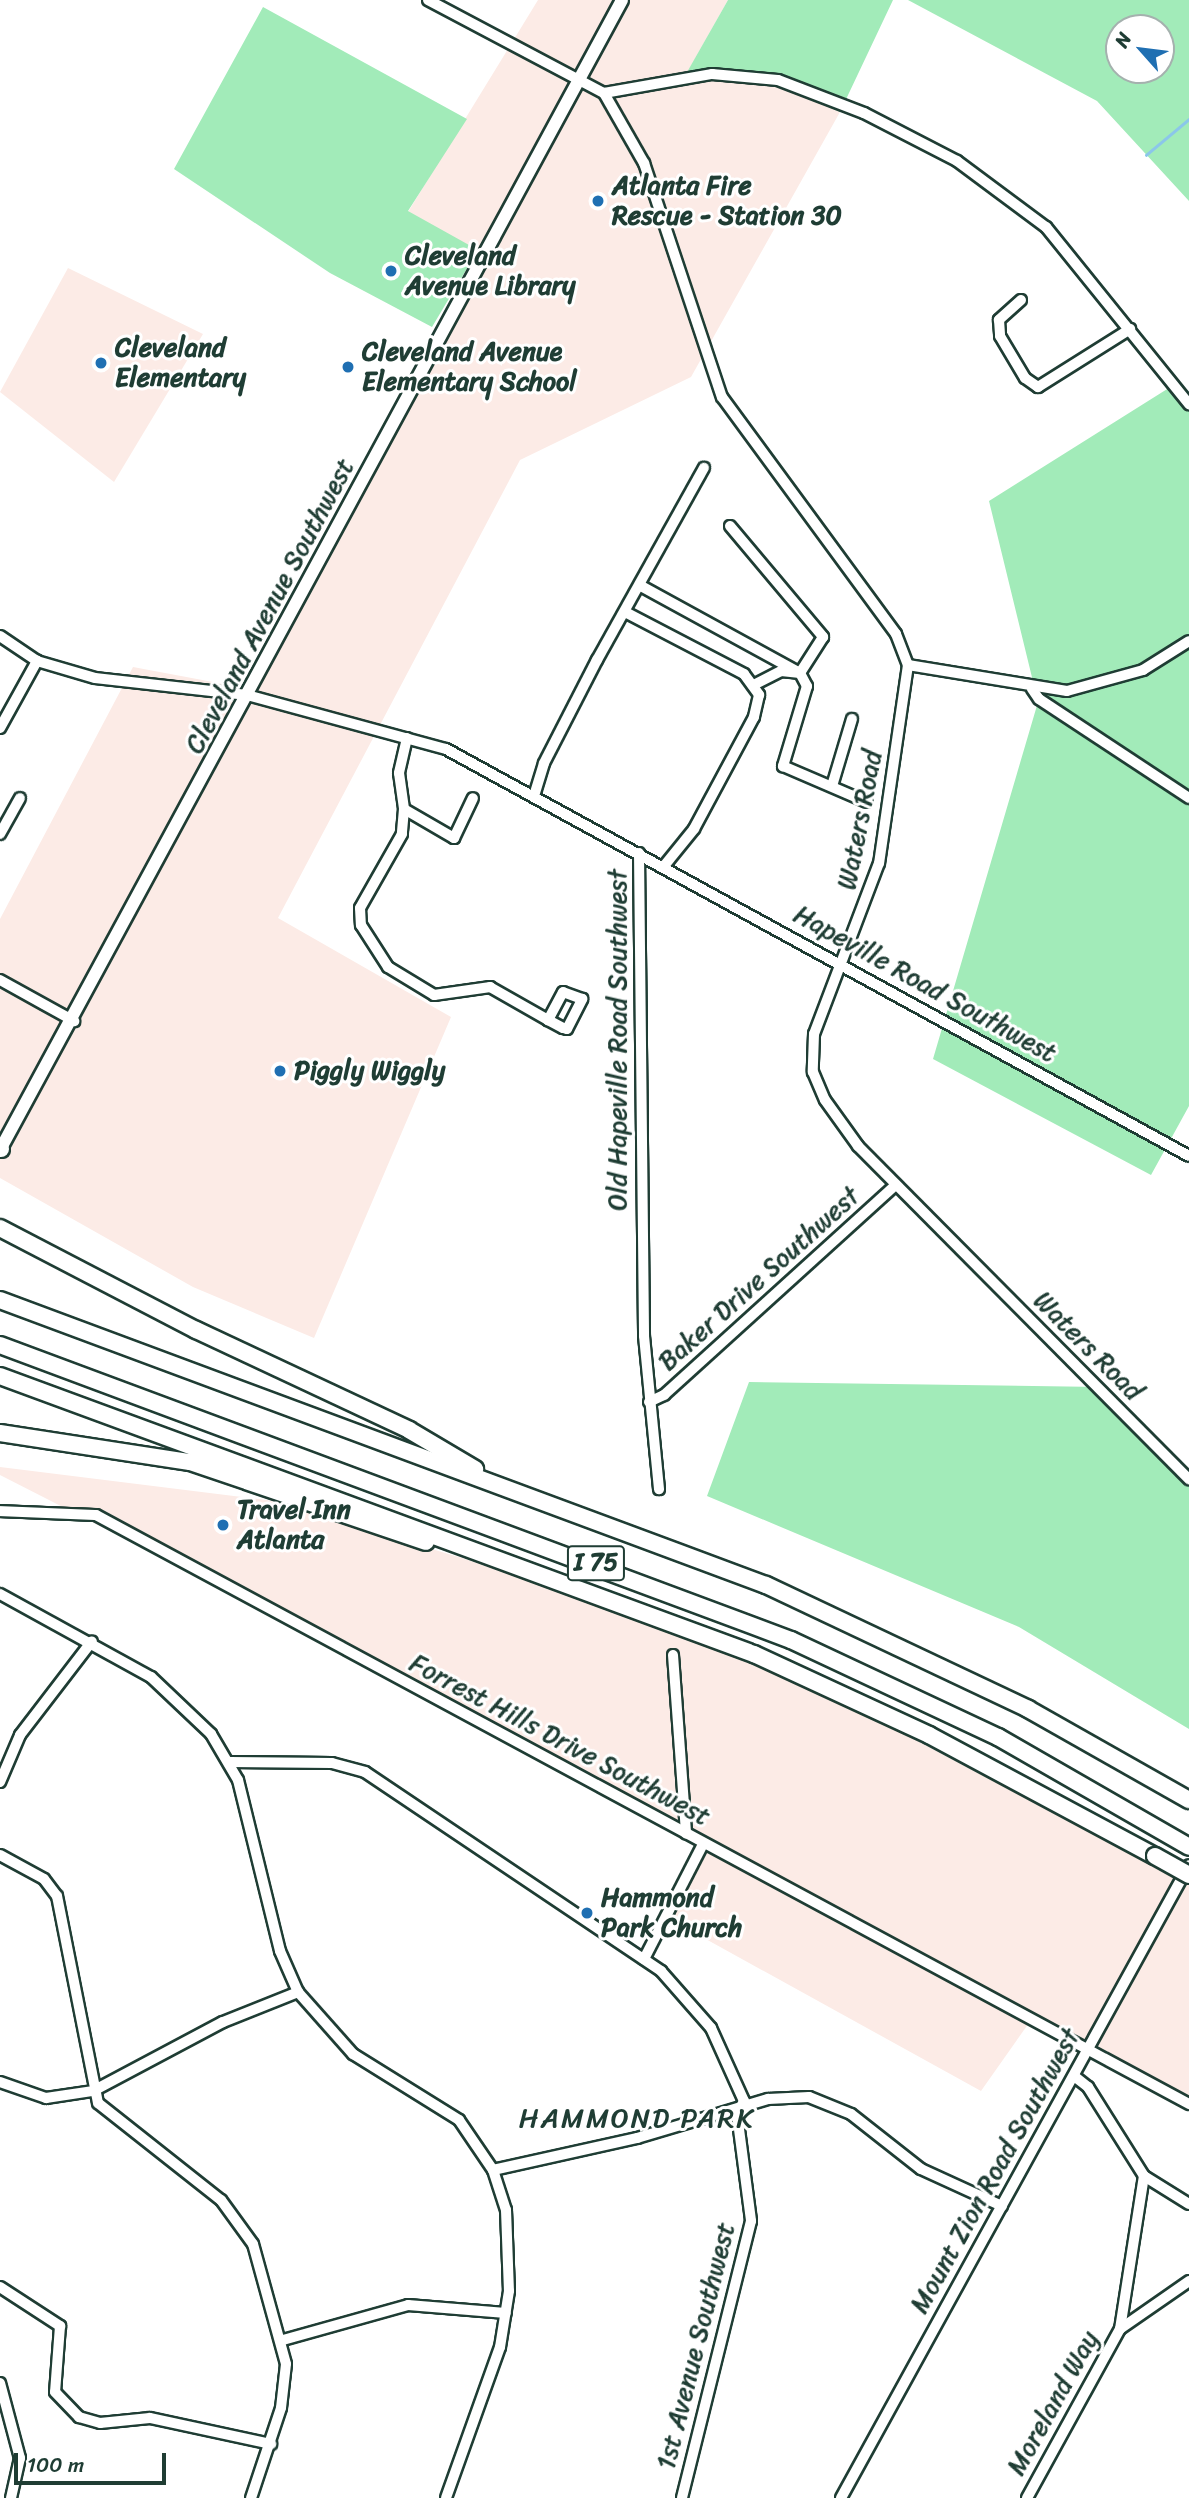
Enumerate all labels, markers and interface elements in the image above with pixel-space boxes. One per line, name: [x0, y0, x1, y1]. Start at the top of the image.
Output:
north arrow: [1105, 14, 1175, 84]
text: N: [1105, 26, 1140, 53]
place label: Atlanta Fire Rescue - Station 30: [612, 170, 842, 232]
marker: Atlanta Fire Rescue - Station 30: [590, 193, 606, 209]
place label: Cleveland Avenue Library: [405, 240, 576, 302]
marker: Cleveland Avenue Library: [383, 263, 399, 279]
place label: Cleveland Elementary: [115, 332, 246, 394]
place label: Cleveland Avenue Elementary School: [362, 336, 577, 398]
marker: Cleveland Elementary: [93, 355, 109, 371]
marker: Cleveland Avenue Elementary School: [340, 359, 356, 375]
street label: Cleveland Avenue Southwest: [179, 453, 361, 759]
street label: Waters Road: [831, 748, 889, 892]
street label: Old Hapeville Road Southwest: [602, 869, 634, 1211]
street label: Hapeville Road Southwest: [787, 898, 1063, 1070]
place label: Piggly Wiggly: [294, 1055, 445, 1087]
marker: Piggly Wiggly: [272, 1063, 288, 1079]
street label: Baker Drive Southwest: [651, 1180, 867, 1378]
street label: Waters Road: [1027, 1285, 1149, 1407]
place label: Travel Inn Atlanta: [237, 1494, 351, 1556]
marker: Travel Inn Atlanta: [215, 1517, 231, 1533]
road number: I 75: [566, 1542, 626, 1583]
street label: Forrest Hills Drive Southwest: [404, 1647, 716, 1833]
place label: Hammond Park Church: [601, 1882, 742, 1944]
marker: Hammond Park Church: [579, 1905, 595, 1921]
street label: Mount Zion Road Southwest: [904, 2023, 1086, 2319]
district label: HAMMOND PARK: [520, 2101, 754, 2135]
street label: 1st Avenue Southwest: [650, 2219, 742, 2473]
street label: Moreland Way: [1001, 2325, 1105, 2481]
scale bar: [18, 2438, 170, 2482]
text: 100 m: [27, 2446, 84, 2484]

